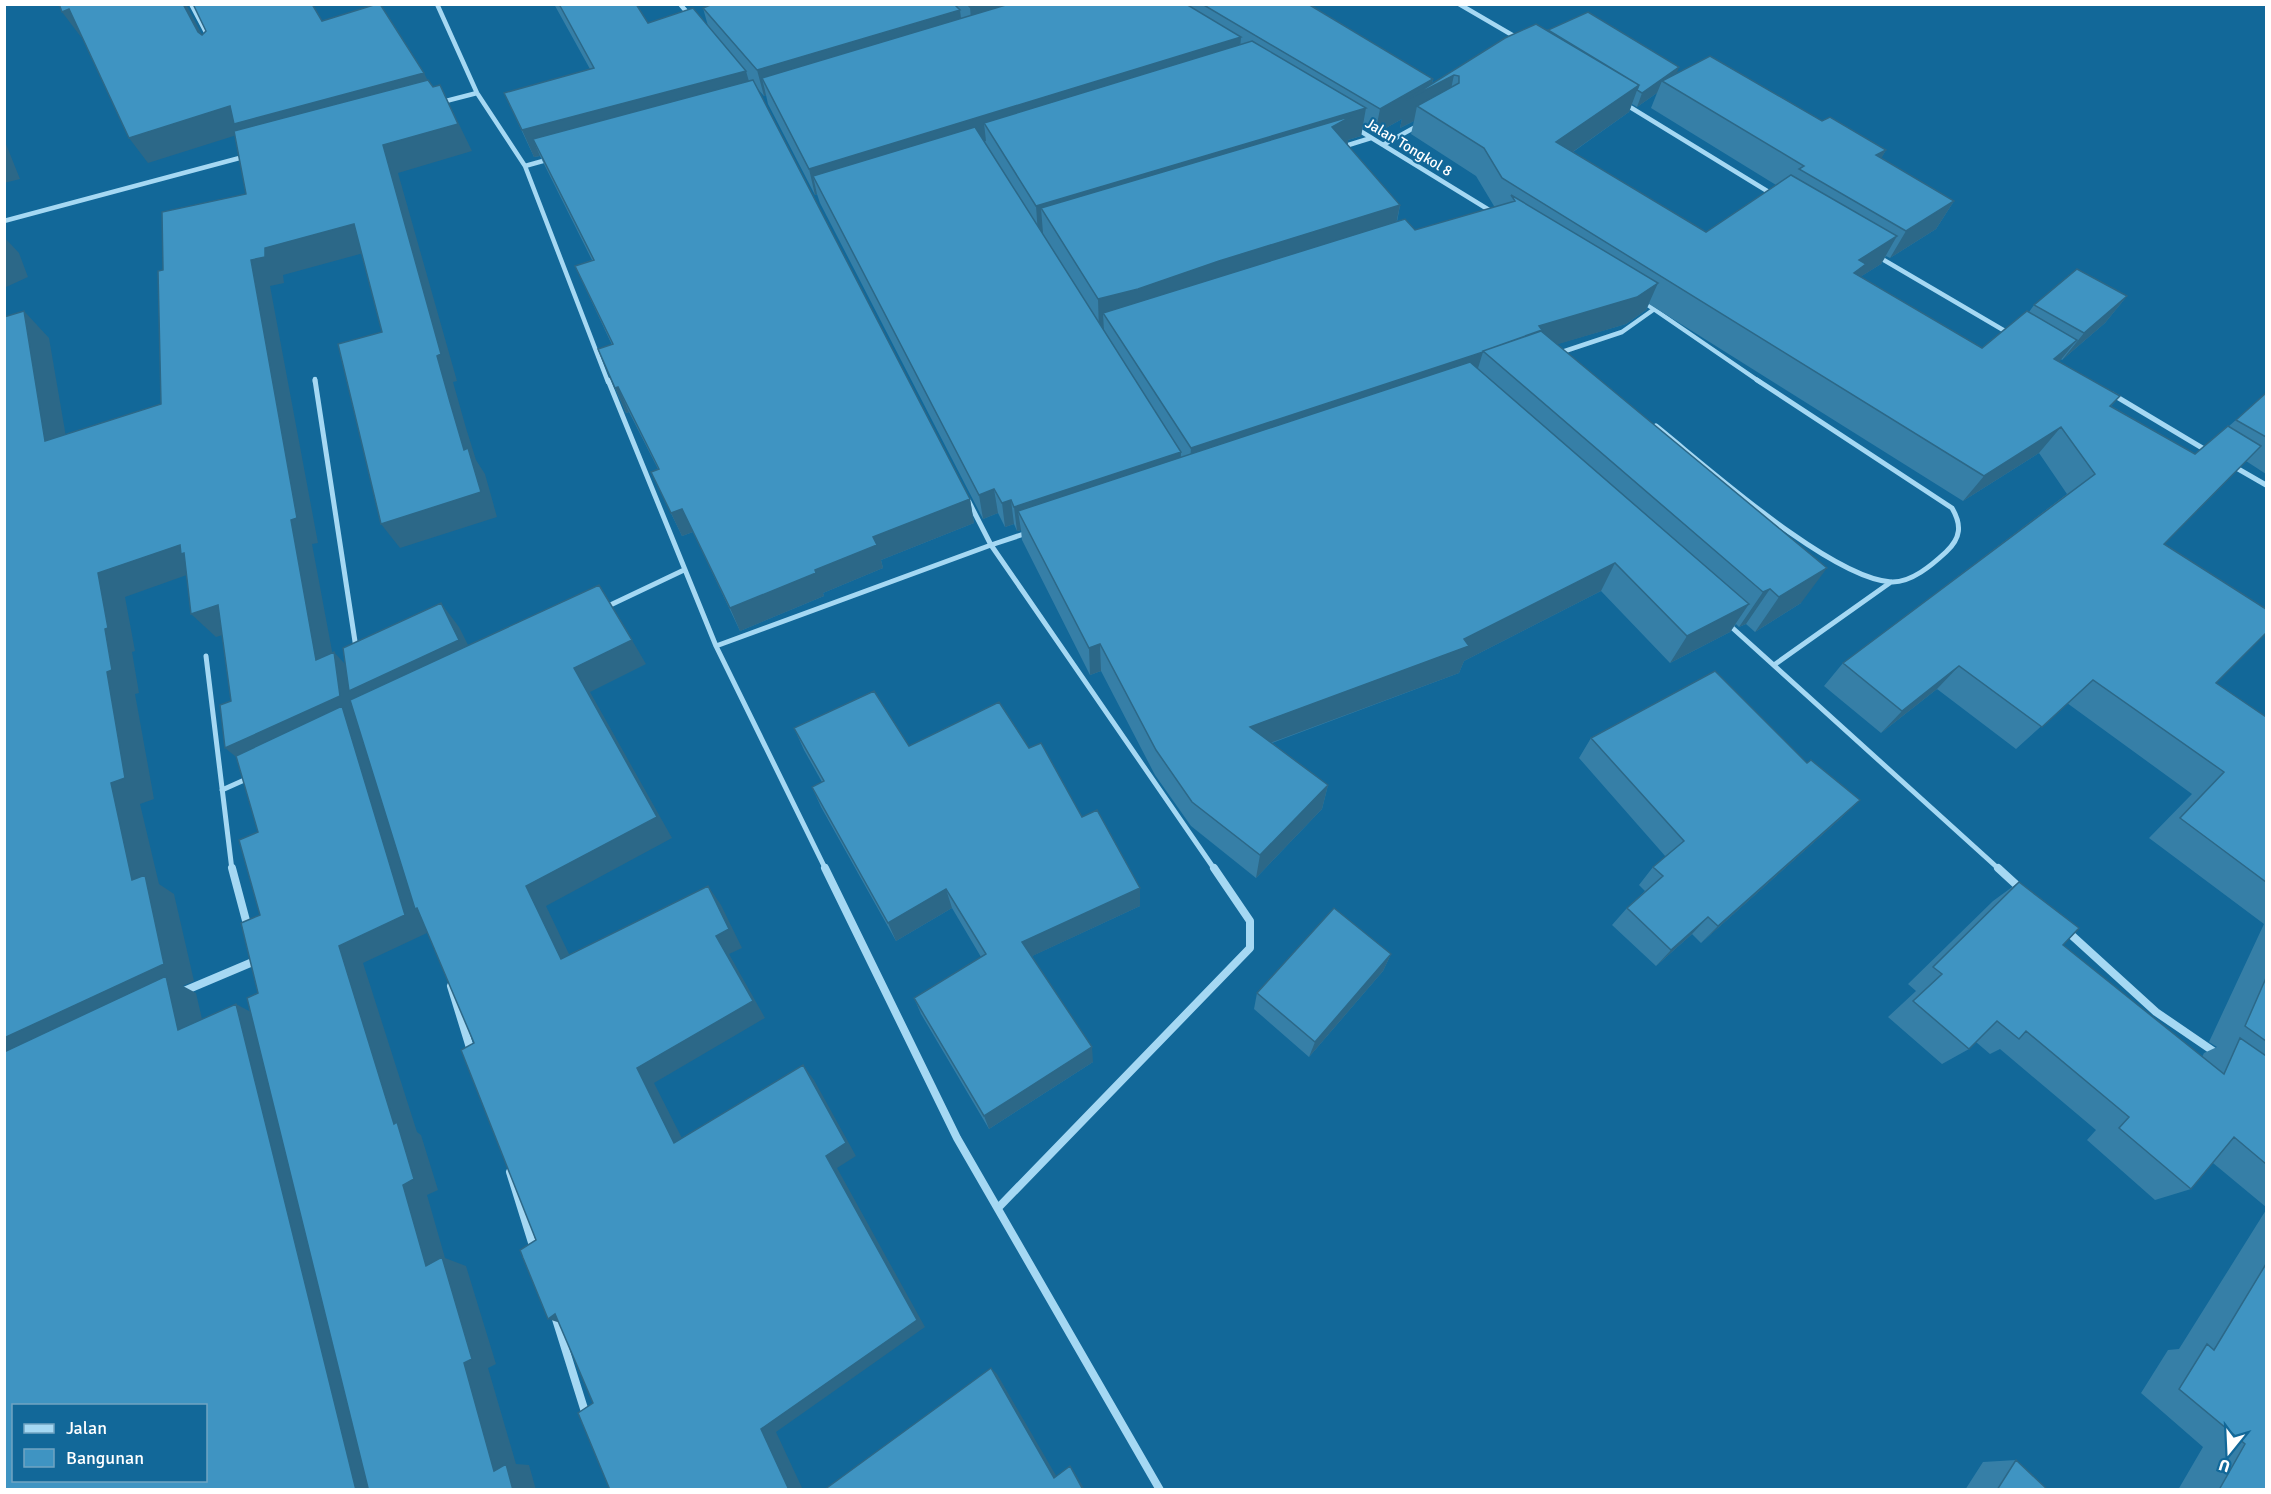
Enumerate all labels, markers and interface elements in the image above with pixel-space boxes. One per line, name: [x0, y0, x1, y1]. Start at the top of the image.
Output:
street label: Jalan Tongkol 8: [1362, 114, 1456, 180]
legend: [12, 1404, 207, 1482]
text: Jalan: [66, 1417, 107, 1439]
north arrow: [2199, 1422, 2259, 1482]
text: Bangunan: [66, 1447, 144, 1469]
text: U: [2216, 1454, 2233, 1476]

